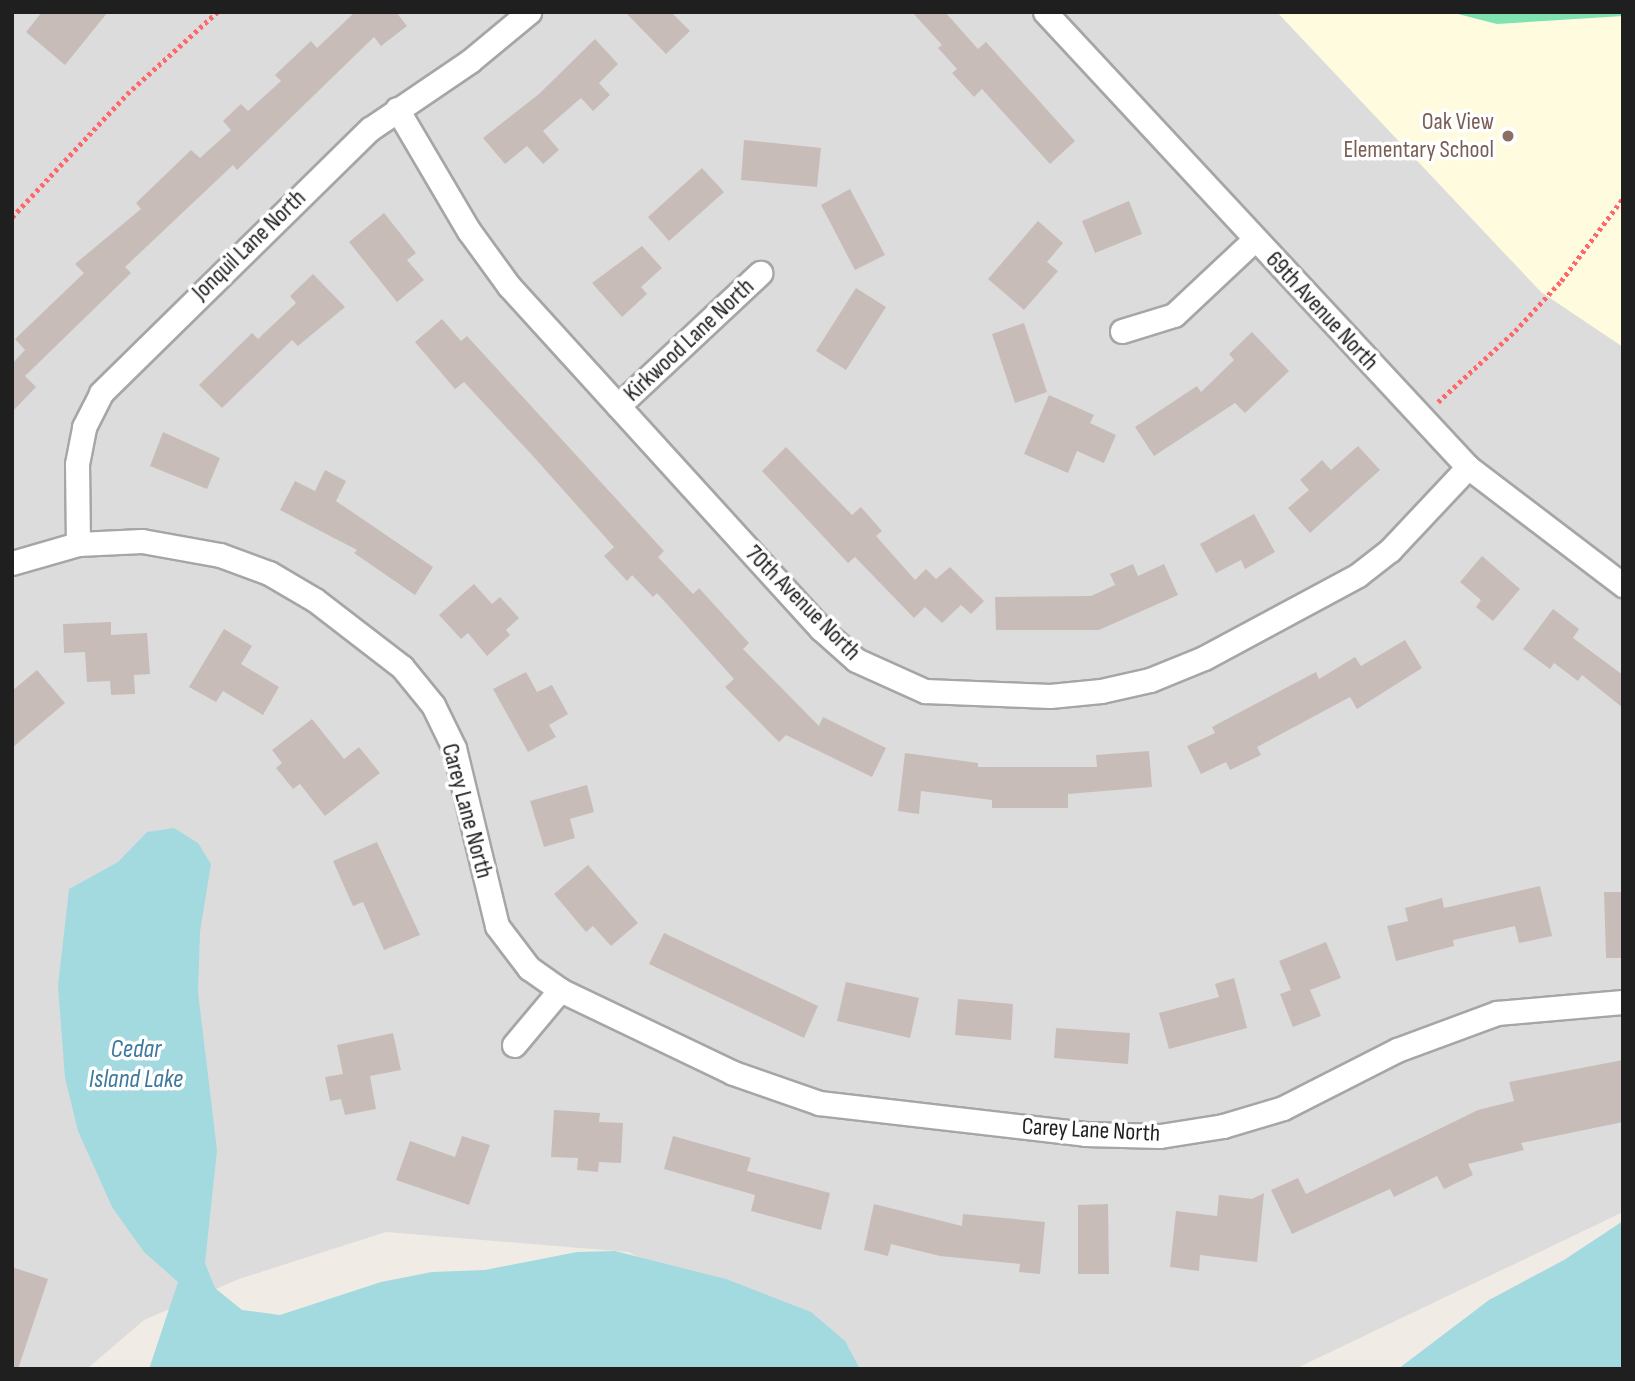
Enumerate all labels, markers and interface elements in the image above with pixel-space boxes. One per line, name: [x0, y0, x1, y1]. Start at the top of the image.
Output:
place label: Oak View Elementary School: [1343, 108, 1494, 164]
marker: Oak View Elementary School: [1500, 128, 1516, 144]
street label: Jonquil Lane North: [186, 184, 312, 306]
street label: 69th Avenue North: [1260, 246, 1384, 376]
street label: Kirkwood Lane North: [618, 272, 760, 408]
street label: 70th Avenue North: [739, 539, 867, 667]
street label: Carey Lane North: [435, 740, 499, 882]
water label: Cedar Island Lake: [89, 1034, 183, 1096]
street label: Carey Lane North: [1021, 1112, 1161, 1148]

